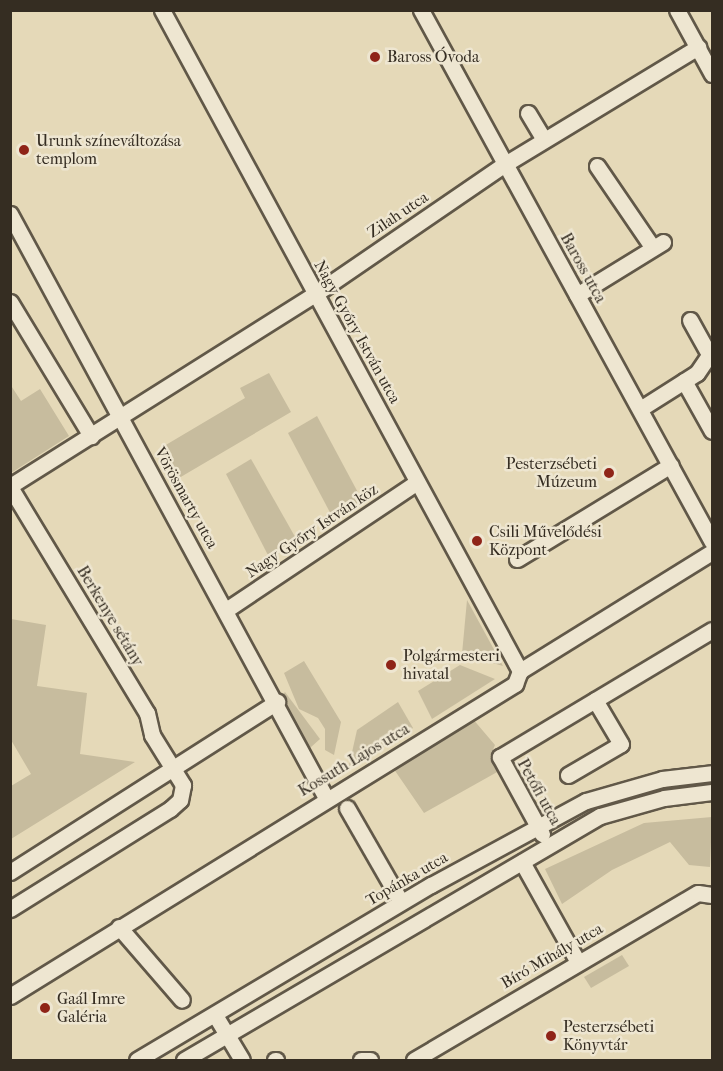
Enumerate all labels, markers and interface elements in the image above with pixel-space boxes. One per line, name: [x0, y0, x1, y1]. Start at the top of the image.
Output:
place label: Baross Óvoda: [387, 47, 479, 67]
marker: Baross Óvoda: [368, 50, 382, 64]
place label: Urunk színeváltozása templom: [36, 131, 181, 169]
marker: Urunk színeváltozása templom: [17, 143, 31, 157]
street label: Zilah utca: [364, 188, 432, 242]
street label: Baross utca: [556, 230, 610, 306]
street label: Nagy Győry István utca: [310, 257, 404, 407]
street label: Vörösmarty utca: [150, 444, 222, 552]
place label: Pesterzsébeti Múzeum: [506, 454, 597, 492]
marker: Pesterzsébeti Múzeum: [602, 466, 616, 480]
street label: Nagy Győry István köz: [242, 480, 382, 582]
place label: Csili Művelődési Központ: [489, 522, 602, 560]
marker: Csili Művelődési Központ: [470, 534, 484, 548]
street label: Berkenye sétány: [73, 562, 147, 670]
place label: Polgármesteri hivatal: [403, 646, 500, 684]
marker: Polgármesteri hivatal: [384, 658, 398, 672]
street label: Kossuth Lajos utca: [295, 719, 413, 801]
street label: Petőfi utca: [513, 756, 565, 828]
street label: Topánka utca: [363, 848, 451, 910]
street label: Bíró Mihály utca: [498, 919, 606, 993]
place label: Gaál Imre Galéria: [57, 989, 125, 1027]
marker: Gaál Imre Galéria: [38, 1001, 52, 1015]
place label: Pesterzsébeti Könyvtár: [563, 1017, 654, 1055]
marker: Pesterzsébeti Könyvtár: [544, 1029, 558, 1043]

